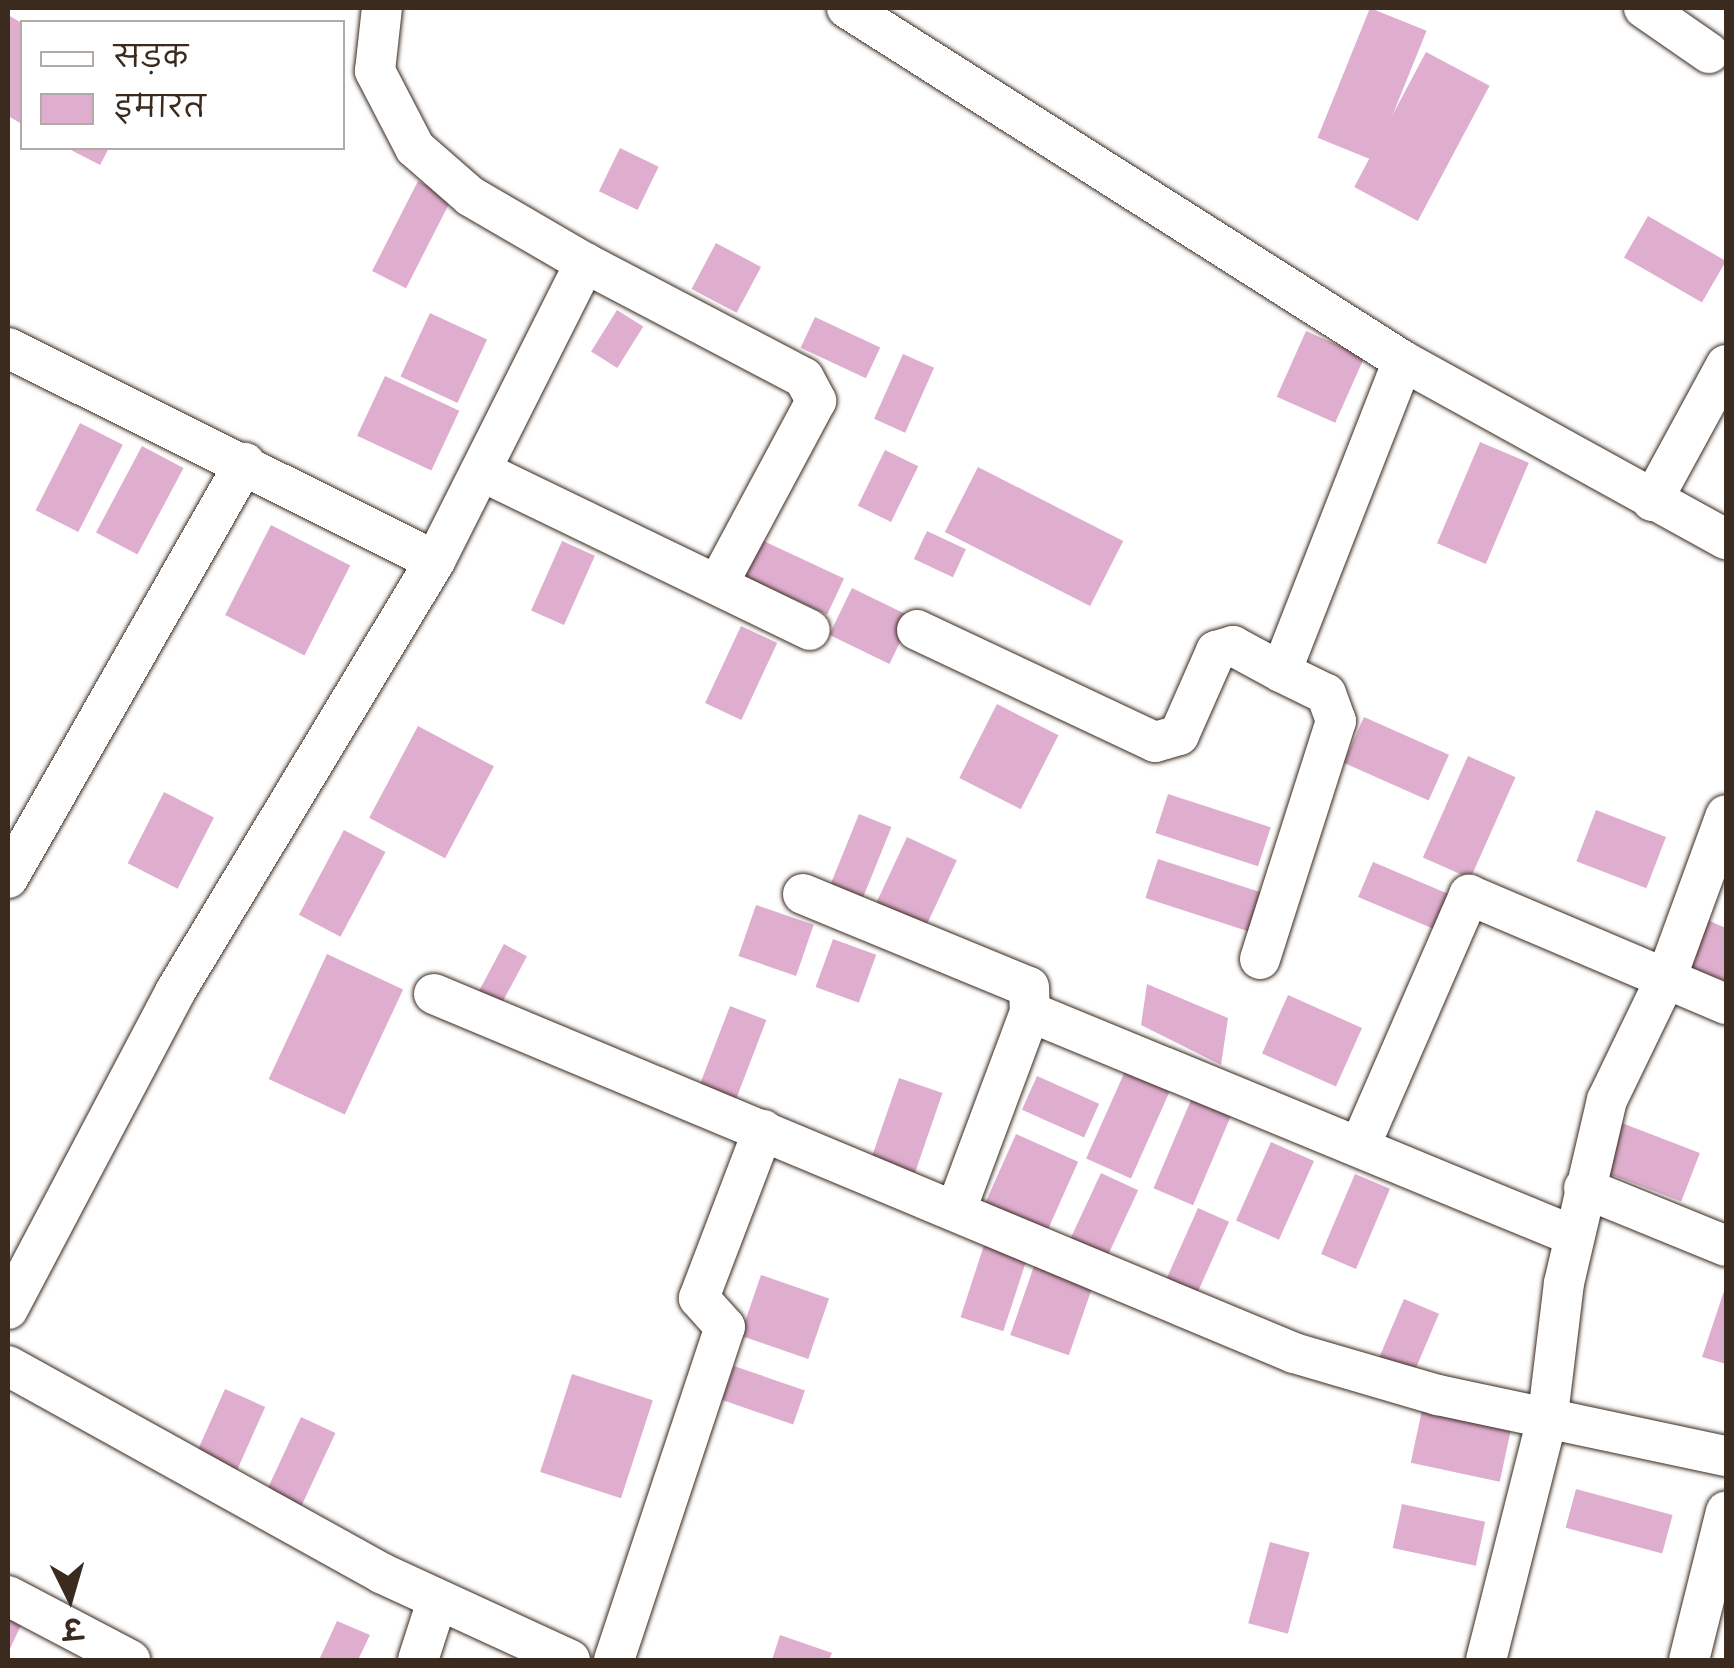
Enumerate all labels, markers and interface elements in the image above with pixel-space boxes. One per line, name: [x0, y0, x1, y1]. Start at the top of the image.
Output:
legend: [20, 20, 345, 150]
text: सड़क: [114, 38, 188, 76]
text: इमारत: [114, 88, 206, 126]
north arrow: [20, 1548, 120, 1648]
text: उ: [62, 1610, 83, 1647]

